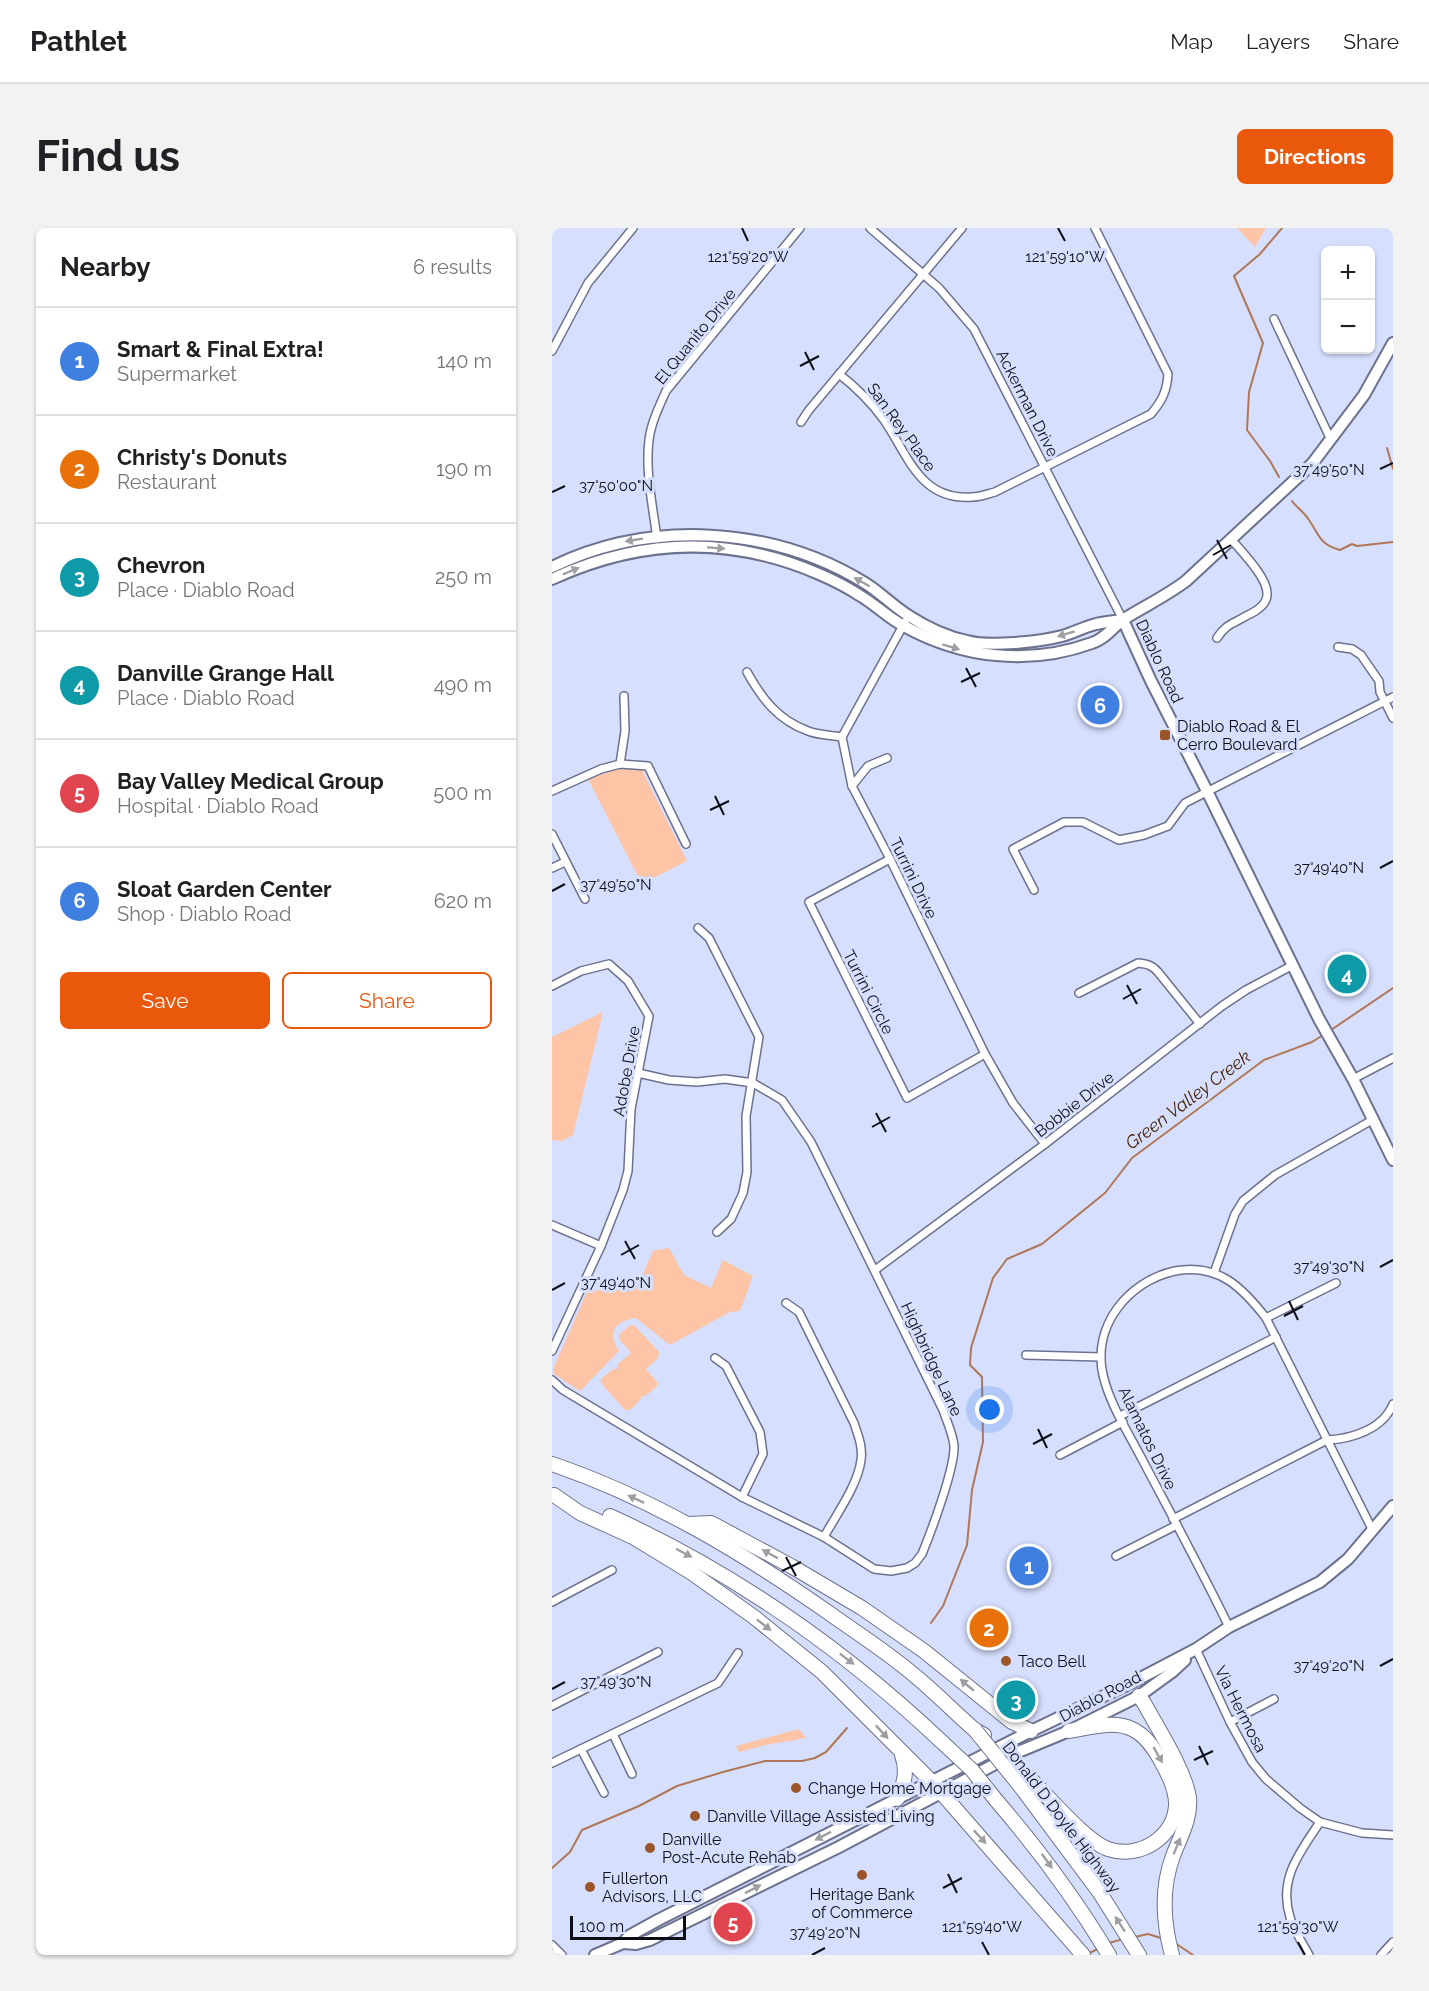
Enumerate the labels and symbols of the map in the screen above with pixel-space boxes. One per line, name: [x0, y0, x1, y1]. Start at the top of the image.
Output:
text: 121°59'20"W: [708, 248, 789, 266]
text: 121°59'10"W: [1025, 248, 1105, 266]
street label: El Quanito Drive: [651, 285, 740, 388]
street label: Ackerman Drive: [992, 347, 1063, 460]
street label: San Rey Place: [863, 379, 940, 475]
text: 37°49'50"N: [1293, 461, 1365, 479]
text: 37°50'00"N: [579, 477, 653, 495]
one-way arrow: [624, 536, 643, 545]
one-way arrow: [707, 543, 726, 553]
one-way arrow: [562, 566, 580, 575]
one-way arrow: [853, 577, 870, 587]
street label: Diablo Road: [1132, 616, 1187, 706]
one-way arrow: [1057, 630, 1075, 639]
one-way arrow: [942, 642, 960, 652]
pin: 6: [1080, 682, 1120, 728]
place label: Diablo Road & El Cerro Boulevard: [1177, 717, 1300, 754]
marker: Diablo Road & El Cerro Boulevard: [1158, 728, 1172, 742]
street label: Turrini Drive: [886, 835, 941, 922]
text: 37°49'40"N: [1294, 859, 1364, 877]
text: 37°49'50"N: [580, 876, 652, 894]
street label: Turrini Circle: [839, 947, 898, 1037]
pin: 4: [1328, 952, 1366, 996]
street label: Adobe Drive: [609, 1024, 644, 1118]
water label: Green Valley Creek: [1121, 1046, 1255, 1153]
street label: Bobbie Drive: [1031, 1068, 1118, 1141]
text: 37°49'30"N: [1293, 1258, 1365, 1276]
text: 37°49'40"N: [581, 1274, 651, 1292]
street label: Highbridge Lane: [897, 1299, 966, 1419]
street label: Alamatos Drive: [1114, 1384, 1181, 1493]
your location: [975, 1395, 1004, 1424]
one-way arrow: [627, 1494, 644, 1503]
pin: 1: [1010, 1544, 1048, 1588]
one-way arrow: [675, 1547, 693, 1557]
one-way arrow: [761, 1549, 778, 1559]
pin: 2: [970, 1606, 1008, 1650]
one-way arrow: [756, 1618, 772, 1631]
one-way arrow: [839, 1652, 855, 1665]
place label: Taco Bell: [1018, 1652, 1087, 1671]
marker: Taco Bell: [999, 1654, 1013, 1668]
text: 37°49'20"N: [1293, 1657, 1365, 1675]
street label: Via Hermosa: [1211, 1663, 1270, 1756]
street label: Diablo Road: [1056, 1667, 1144, 1726]
text: 37°49'30"N: [580, 1673, 652, 1691]
pin: 3: [996, 1678, 1036, 1722]
one-way arrow: [959, 1679, 975, 1692]
one-way arrow: [875, 1725, 889, 1740]
street label: Donald D Doyle Highway: [999, 1738, 1125, 1897]
one-way arrow: [1152, 1747, 1162, 1764]
place label: Change Home Mortgage: [808, 1779, 991, 1798]
marker: Change Home Mortgage: [789, 1781, 803, 1795]
place label: Danville Village Assisted Living: [707, 1807, 935, 1826]
marker: Danville Village Assisted Living: [688, 1809, 702, 1823]
one-way arrow: [973, 1829, 986, 1844]
place label: Danville Post-Acute Rehab: [662, 1830, 796, 1867]
one-way arrow: [815, 1832, 832, 1841]
one-way arrow: [1172, 1837, 1182, 1855]
marker: Danville Post-Acute Rehab: [643, 1841, 657, 1855]
one-way arrow: [1041, 1853, 1053, 1869]
marker: Heritage Bank of Commerce: [855, 1868, 869, 1882]
place label: Fullerton Advisors, LLC: [602, 1869, 702, 1906]
marker: Fullerton Advisors, LLC: [583, 1880, 597, 1894]
one-way arrow: [744, 1885, 762, 1895]
place label: Heritage Bank of Commerce: [810, 1885, 915, 1922]
pin: 5: [714, 1900, 753, 1944]
scale bar: [570, 1913, 686, 1940]
one-way arrow: [1114, 1916, 1125, 1932]
text: 121°59'40"W: [942, 1918, 1022, 1936]
text: 121°59'30"W: [1258, 1918, 1339, 1936]
text: 37°49'20"N: [789, 1924, 861, 1942]

